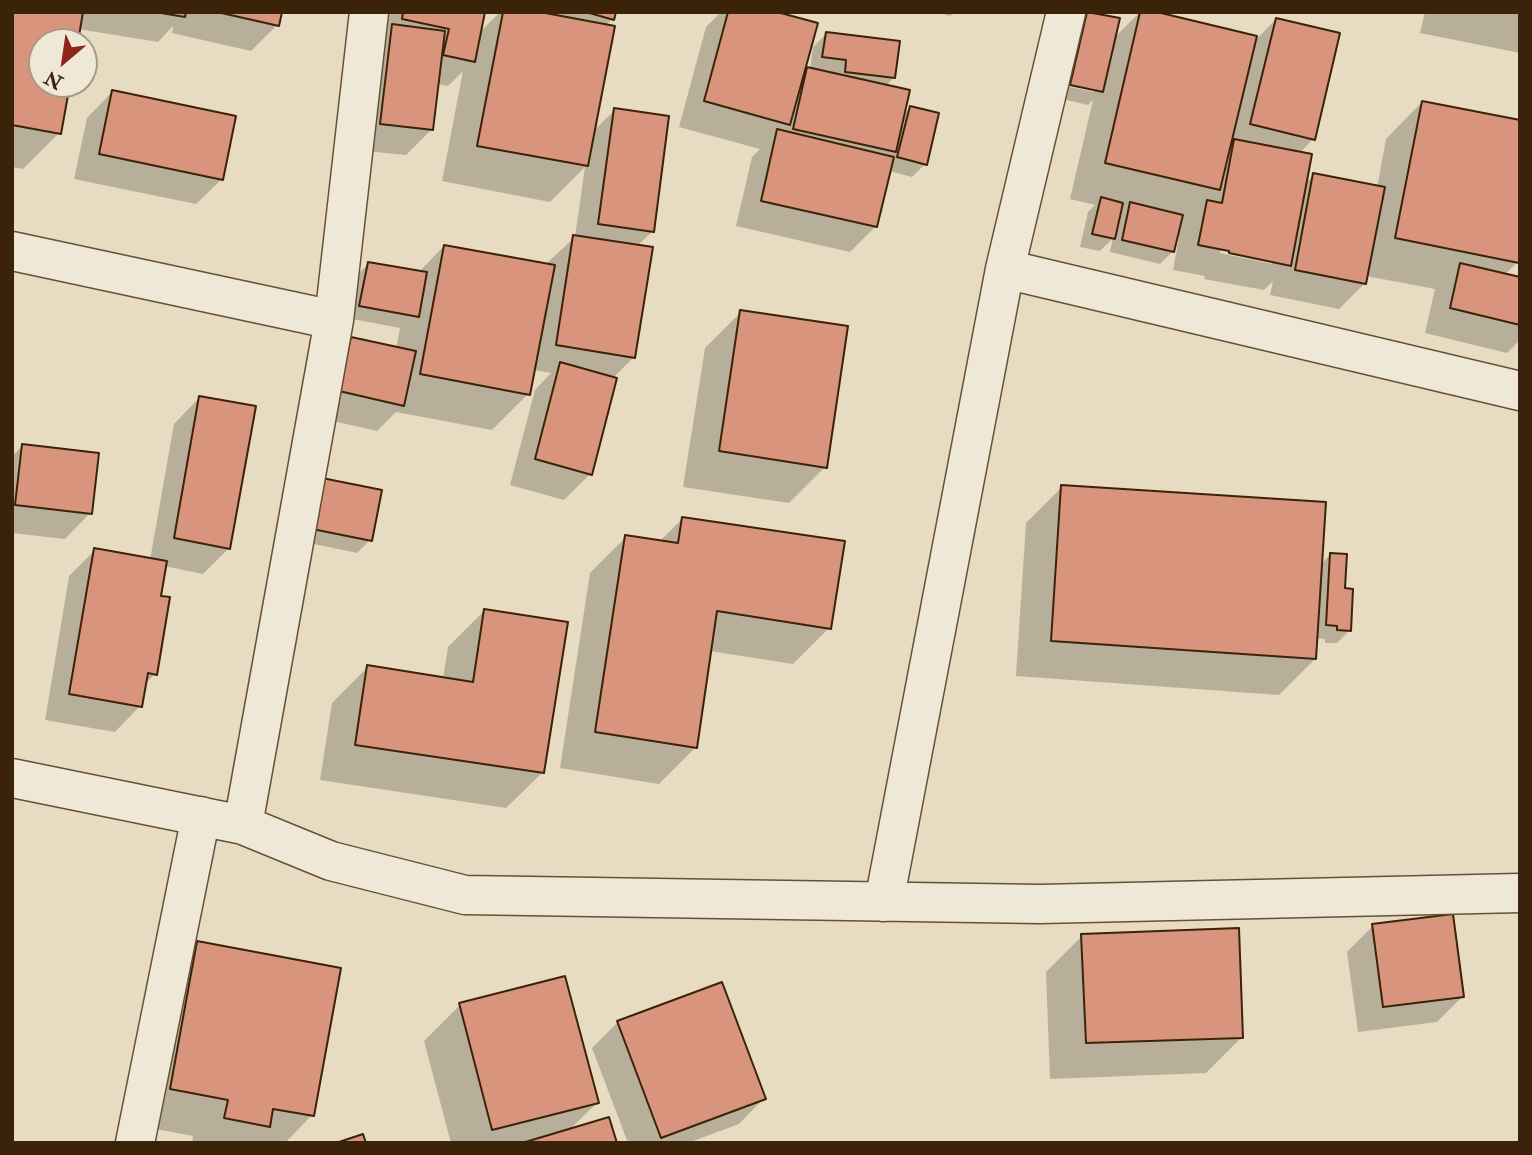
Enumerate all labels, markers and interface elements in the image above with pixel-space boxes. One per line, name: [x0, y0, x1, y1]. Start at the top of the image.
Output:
north arrow: [28, 28, 98, 98]
text: N: [41, 65, 67, 94]

